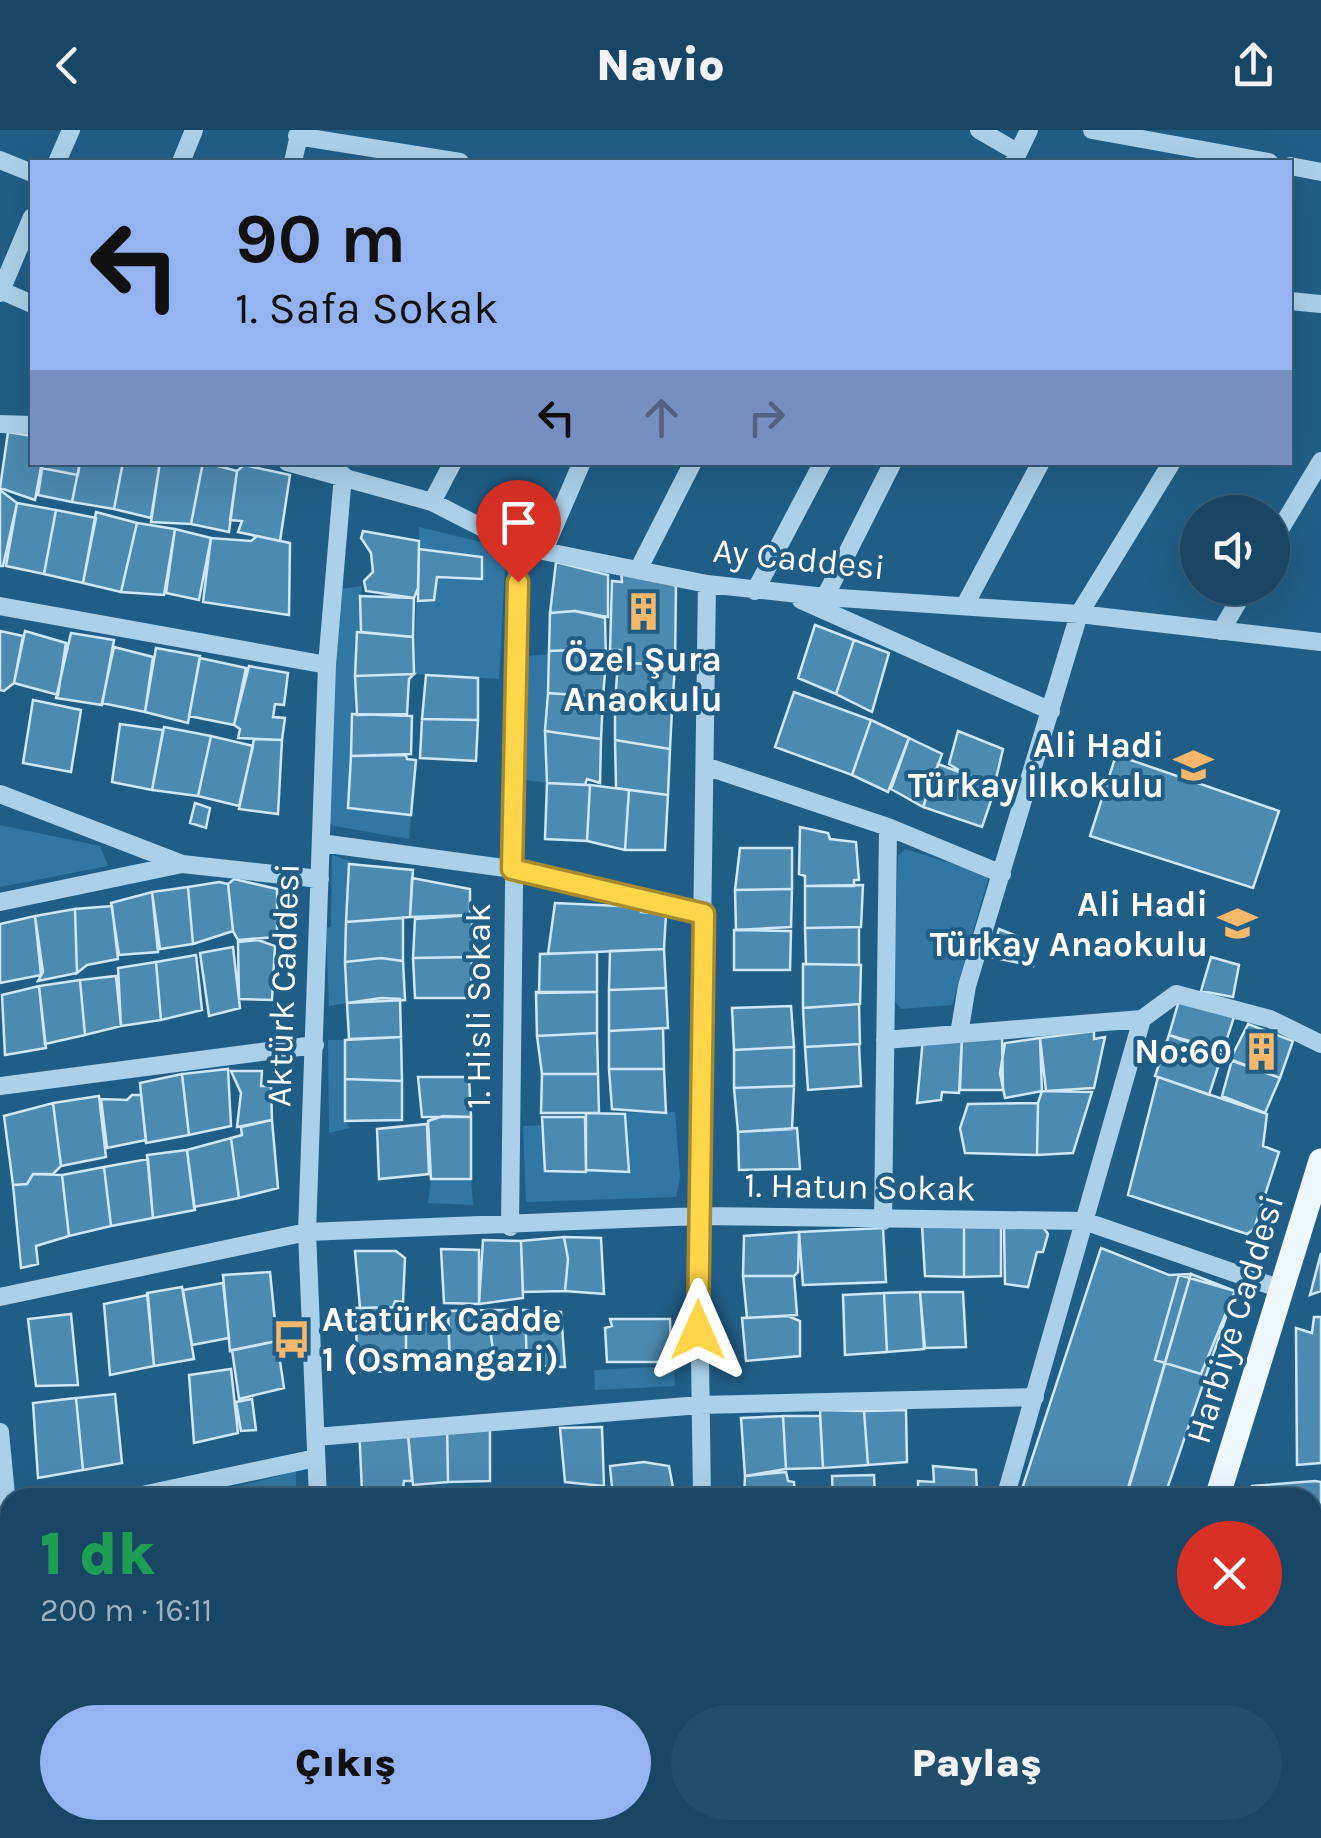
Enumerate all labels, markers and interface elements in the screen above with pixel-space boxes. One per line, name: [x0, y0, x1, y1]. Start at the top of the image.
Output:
icon: back: [40, 38, 95, 93]
icon: share: [1226, 38, 1281, 93]
text: Navio: [596, 39, 725, 91]
text: 90 m: [235, 198, 406, 280]
icon: left: [70, 200, 200, 330]
text: 1. Safa Sokak: [235, 282, 499, 334]
icon: left: [529, 390, 584, 445]
icon: ahead: [634, 390, 689, 445]
icon: right: [739, 390, 794, 445]
pin: [476, 480, 561, 583]
icon: arrive: [491, 495, 546, 550]
map controls: [1180, 495, 1290, 605]
button: sound: [1180, 495, 1290, 605]
street label: Ay Caddesi: [711, 530, 887, 588]
building icon: Özel Şura Anaokulu: [622, 591, 664, 633]
place label: Özel Şura Anaokulu: [563, 639, 723, 720]
place label: Ali Hadi Türkay İlkokulu: [908, 725, 1164, 807]
school or university icon: Ali Hadi Türkay İlkokulu: [1173, 744, 1215, 786]
street label: Aktürk Caddesi: [258, 862, 308, 1108]
place label: Ali Hadi Türkay Anaokulu: [930, 884, 1208, 966]
street label: 1. Hisli Sokak: [458, 903, 499, 1109]
school or university icon: Ali Hadi Türkay Anaokulu: [1217, 903, 1259, 945]
building icon: No:60: [1241, 1030, 1283, 1072]
place label: No:60: [1134, 1031, 1232, 1072]
street label: 1. Hatun Sokak: [744, 1164, 976, 1210]
street label: Harbiye Caddesi: [1178, 1190, 1292, 1448]
position arrow: [646, 1278, 750, 1382]
place label: Atatürk Cadde 1 (Osmangazi): [322, 1299, 561, 1381]
bus stop icon: Atatürk Cadde 1 (Osmangazi): [271, 1318, 313, 1360]
text: 1 dk: [40, 1519, 155, 1589]
button: close: [1177, 1521, 1282, 1626]
text: 200 m · 16:11: [40, 1592, 212, 1629]
button: Çıkış: [40, 1705, 651, 1820]
button: Paylaş: [671, 1705, 1282, 1820]

